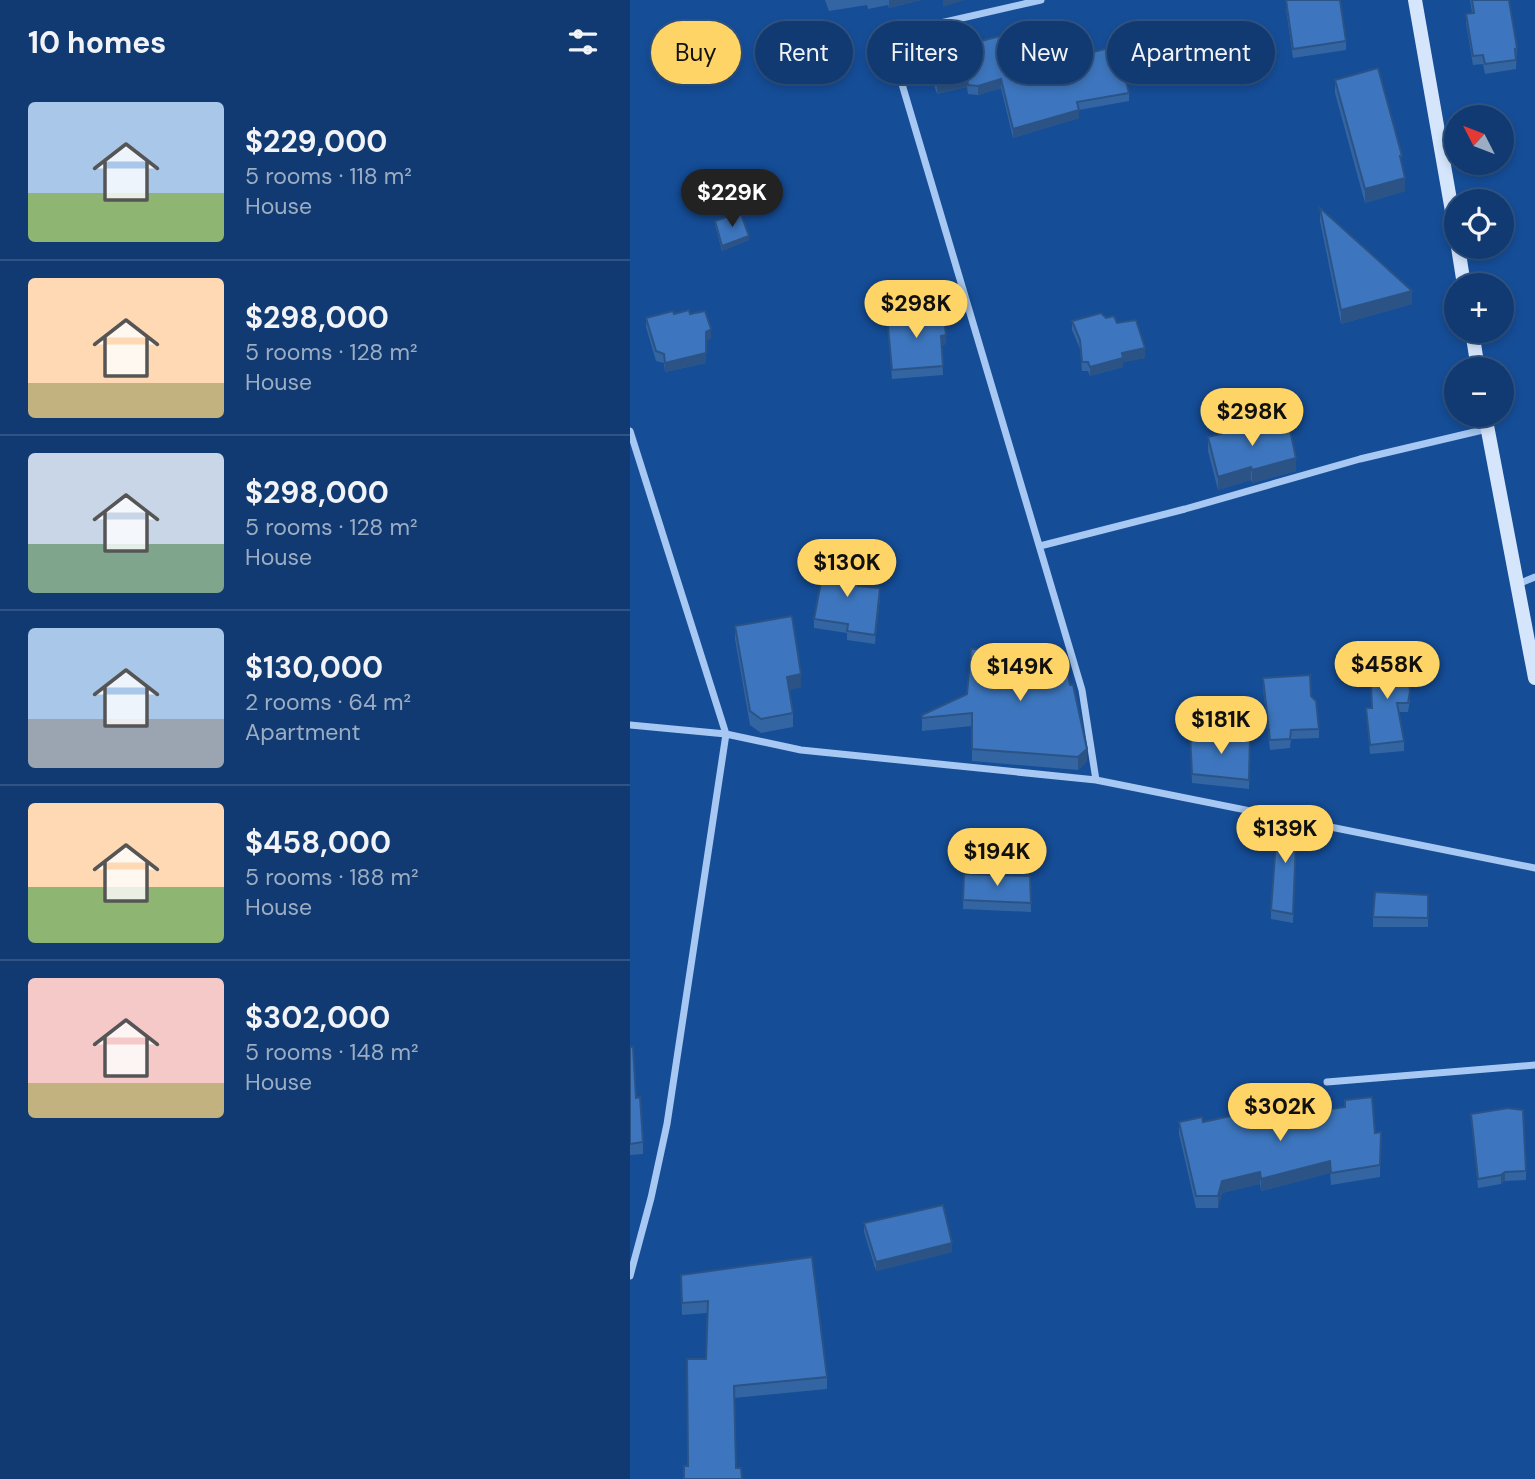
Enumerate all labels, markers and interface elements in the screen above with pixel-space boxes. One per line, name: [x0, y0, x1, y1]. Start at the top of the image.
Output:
chip: Buy: [651, 21, 741, 84]
chip: Rent: [755, 21, 853, 84]
chip: Filters: [867, 21, 983, 84]
chip: New: [997, 21, 1093, 84]
chip: Apartment: [1107, 21, 1275, 84]
text: 10 homes: [28, 23, 166, 62]
icon: filters: [564, 23, 602, 61]
north arrow: [1444, 105, 1514, 175]
map controls: [1444, 105, 1514, 427]
text: $229,000: [245, 122, 387, 161]
icon: home: [84, 130, 168, 214]
text: 5 rooms · 118 m²: [245, 161, 412, 191]
pin: $229K: [683, 170, 781, 229]
text: $229K: [697, 177, 767, 207]
button: locate: [1444, 189, 1514, 259]
text: House: [245, 191, 312, 221]
button: +: [1444, 273, 1514, 343]
pin: $298K: [867, 280, 965, 340]
text: $298K: [880, 288, 952, 318]
text: $298,000: [245, 298, 389, 337]
icon: home: [84, 306, 168, 390]
text: 5 rooms · 128 m²: [245, 337, 418, 367]
button: −: [1444, 357, 1514, 427]
text: House: [245, 367, 312, 397]
pin: $298K: [1203, 388, 1301, 448]
text: $298K: [1216, 396, 1288, 426]
text: $298,000: [245, 473, 389, 512]
icon: home: [84, 481, 168, 565]
text: 5 rooms · 128 m²: [245, 512, 418, 542]
pin: $130K: [798, 540, 896, 599]
text: House: [245, 542, 312, 572]
text: $130K: [813, 547, 881, 577]
pin: $458K: [1338, 642, 1436, 701]
pin: $149K: [971, 644, 1069, 703]
text: $130,000: [245, 648, 383, 687]
text: $458K: [1351, 649, 1423, 679]
text: $149K: [987, 651, 1053, 681]
icon: home: [84, 656, 168, 740]
text: 2 rooms · 64 m²: [245, 687, 411, 717]
pin: $181K: [1172, 696, 1270, 756]
text: $181K: [1191, 704, 1251, 734]
text: Apartment: [245, 717, 360, 747]
pin: $139K: [1236, 806, 1334, 865]
text: $139K: [1252, 813, 1318, 843]
text: $458,000: [245, 823, 391, 862]
pin: $194K: [948, 828, 1046, 888]
icon: home: [84, 831, 168, 915]
text: $194K: [964, 836, 1030, 866]
text: 5 rooms · 188 m²: [245, 862, 419, 892]
text: House: [245, 892, 312, 922]
text: $302,000: [245, 998, 390, 1037]
icon: home: [84, 1006, 168, 1090]
text: 5 rooms · 148 m²: [245, 1037, 419, 1067]
text: House: [245, 1067, 312, 1097]
pin: $302K: [1231, 1084, 1329, 1143]
text: $302K: [1244, 1091, 1316, 1121]

